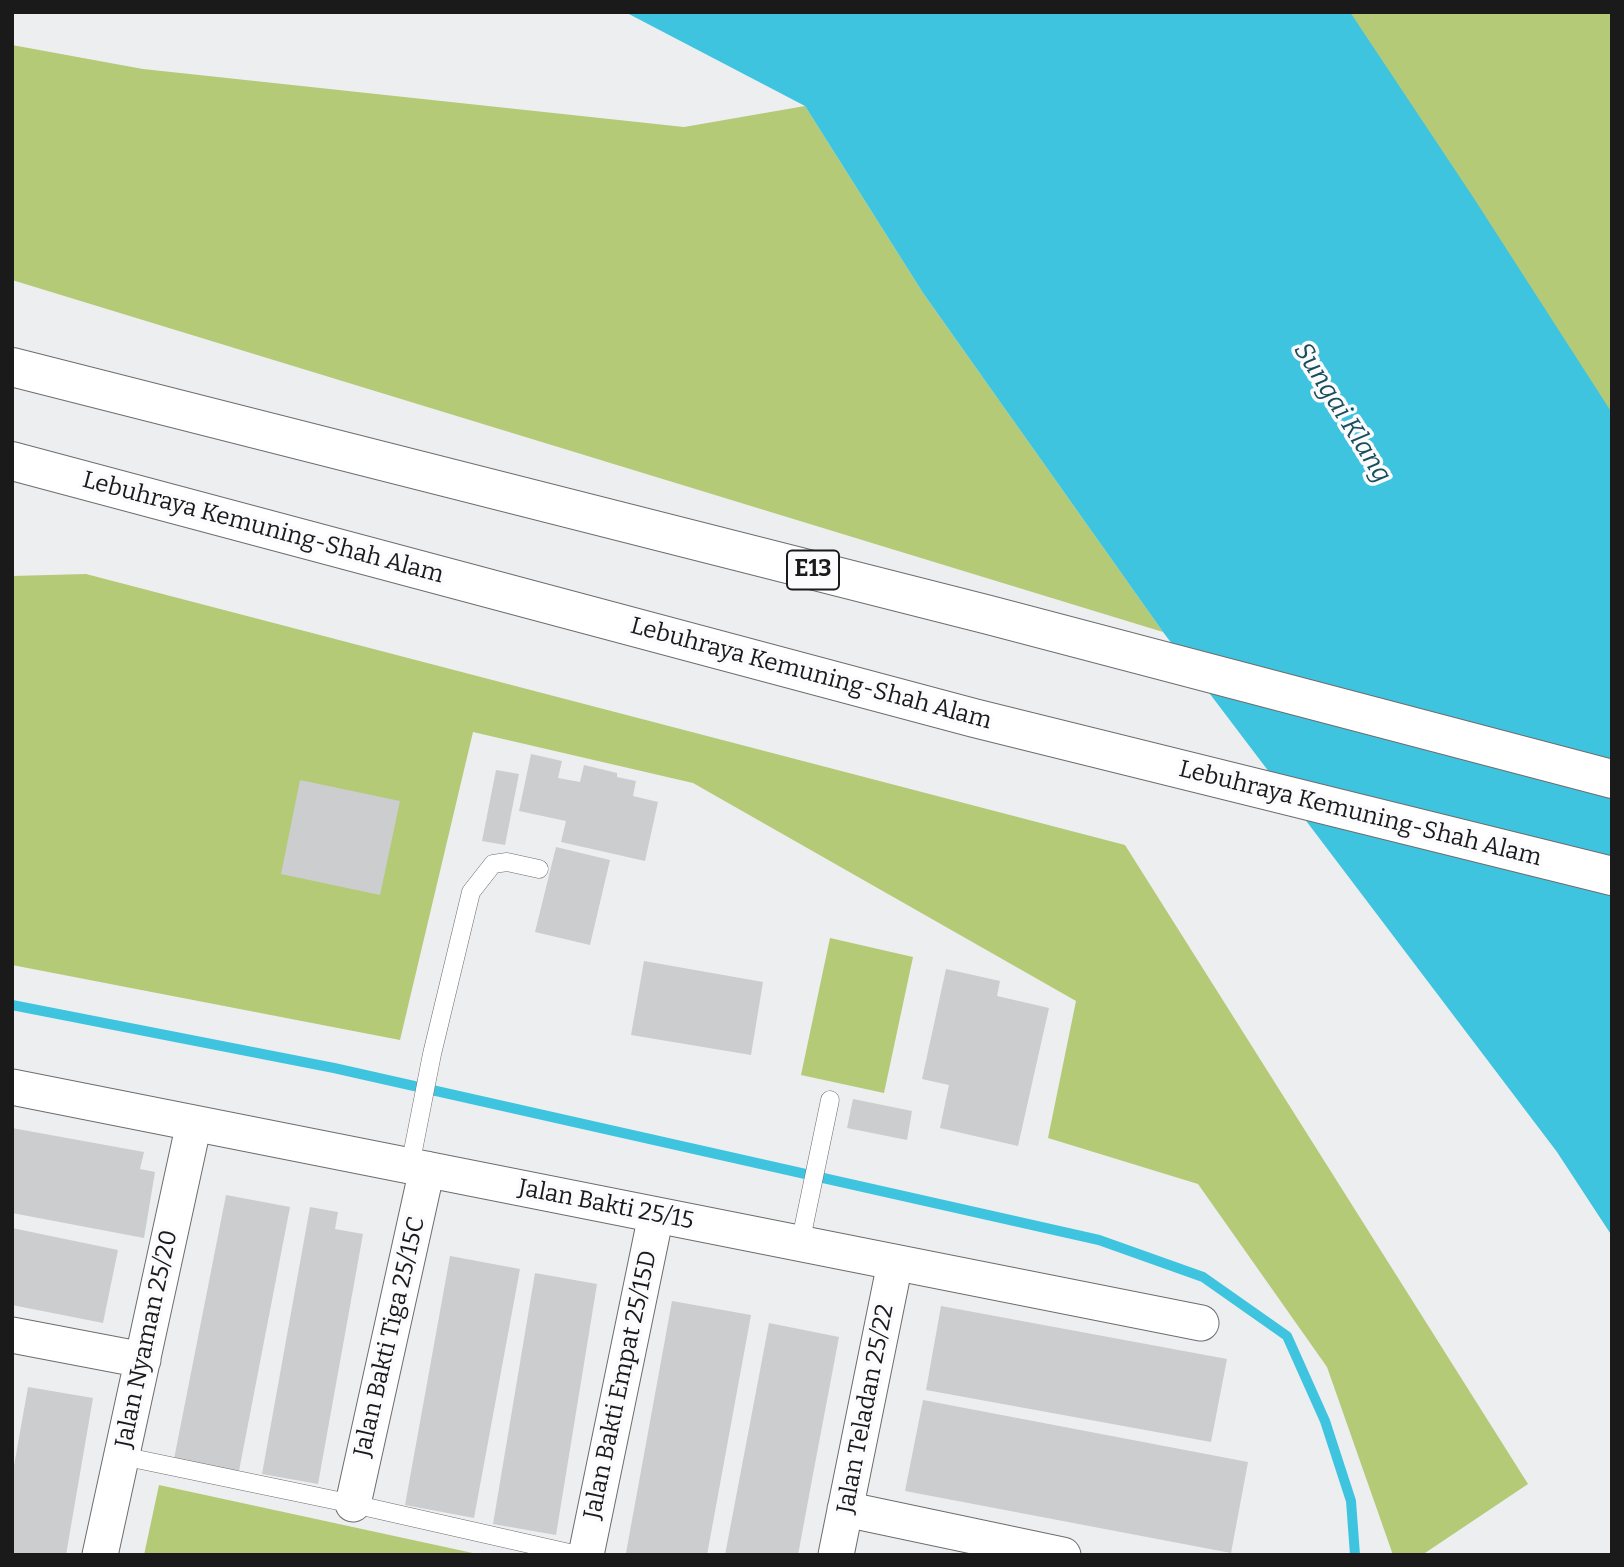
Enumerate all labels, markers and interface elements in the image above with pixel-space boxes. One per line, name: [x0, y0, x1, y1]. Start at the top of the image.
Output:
water label: Sungai Klang: [1287, 337, 1397, 489]
street label: Lebuhraya Kemuning-Shah Alam: [79, 466, 447, 590]
road number: E13: [787, 550, 839, 590]
street label: Lebuhraya Kemuning-Shah Alam: [627, 612, 995, 736]
street label: Lebuhraya Kemuning-Shah Alam: [1176, 755, 1544, 873]
street label: Jalan Bakti 25/15: [516, 1174, 696, 1236]
street label: Jalan Bakti Tiga 25/15C: [348, 1214, 432, 1460]
street label: Jalan Nyaman 25/20: [110, 1228, 184, 1450]
street label: Jalan Bakti Empat 25/15D: [578, 1248, 664, 1522]
street label: Jalan Teladan 25/22: [832, 1302, 900, 1516]

